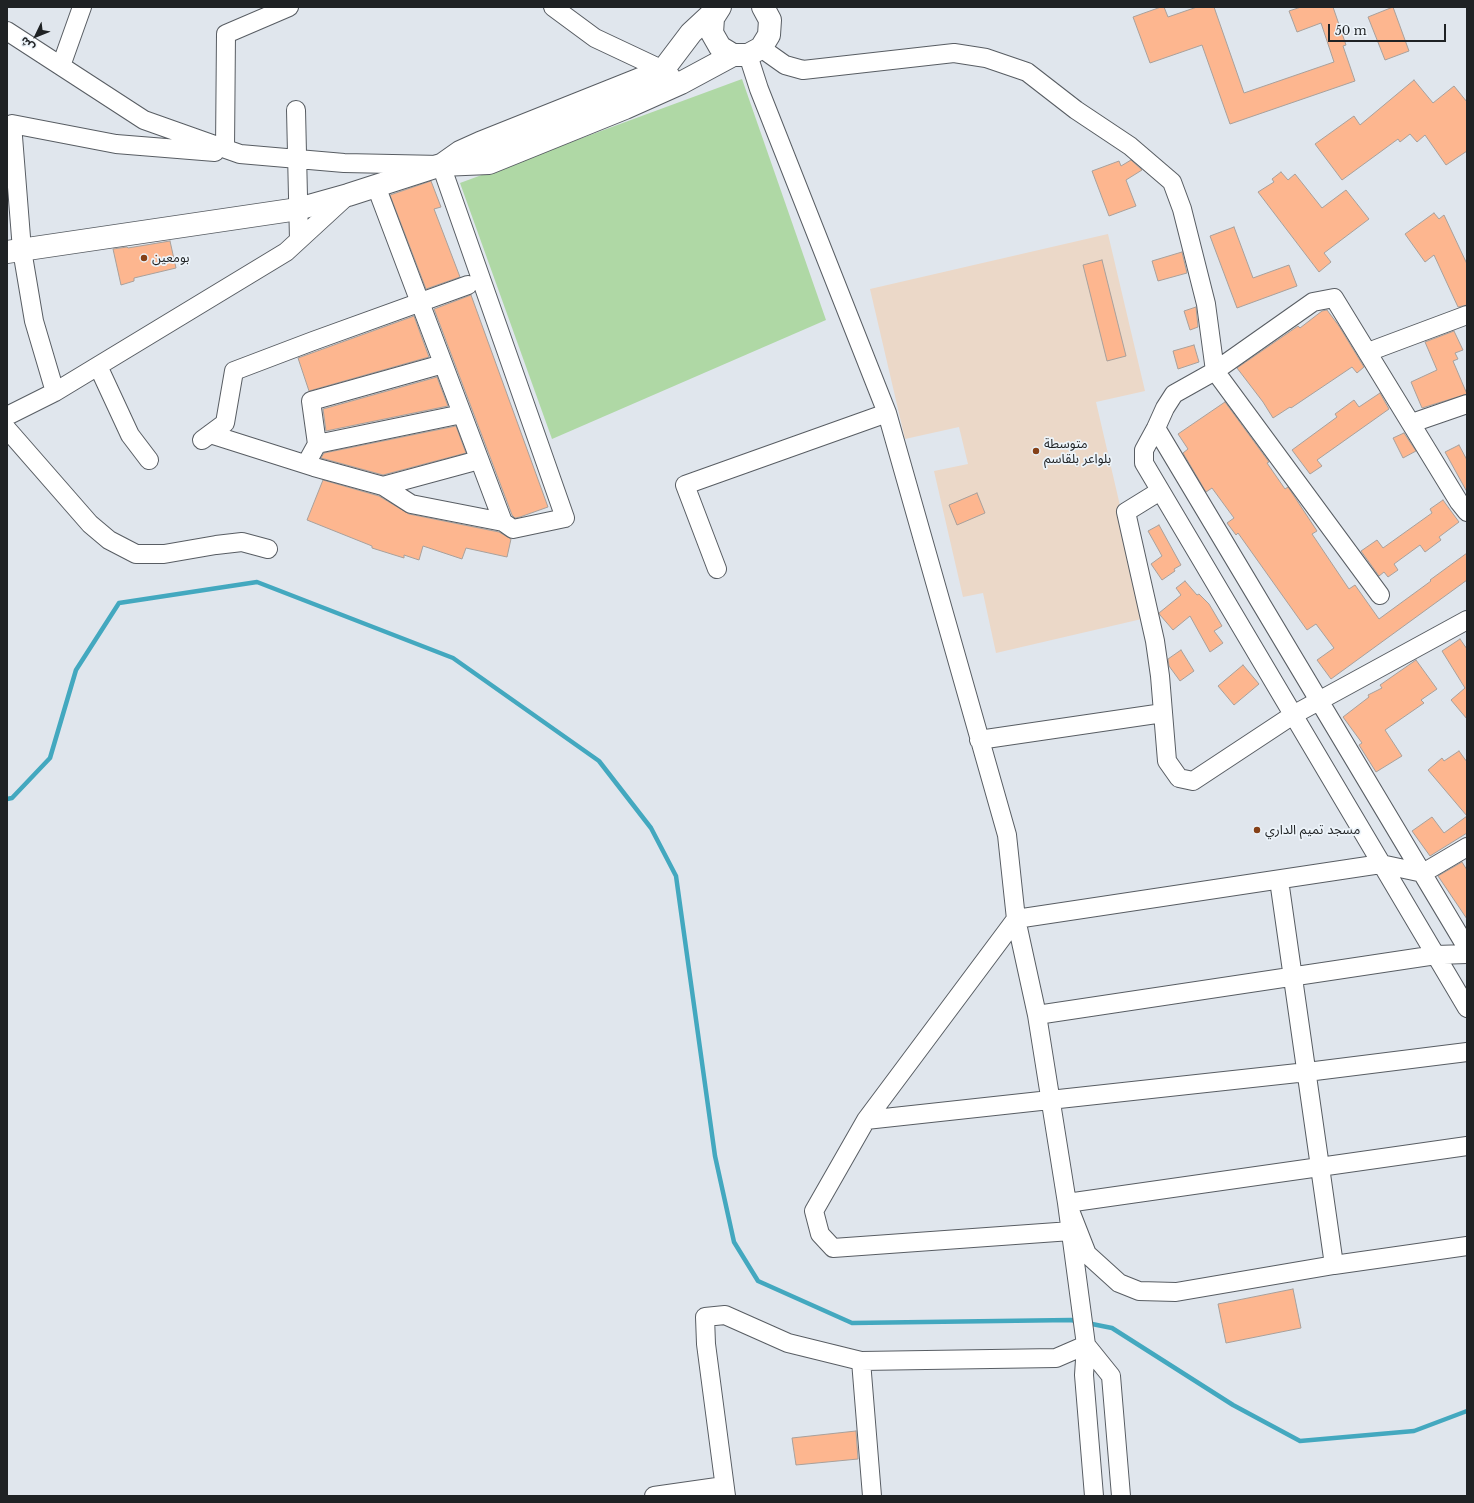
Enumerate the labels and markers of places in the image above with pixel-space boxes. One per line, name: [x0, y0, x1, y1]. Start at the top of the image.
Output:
place label: بومعين: [152, 250, 190, 266]
marker: بومعين: [139, 253, 149, 263]
place label: متوسطة بلواعر بلقاسم: [1044, 436, 1111, 467]
marker: متوسطة بلواعر بلقاسم: [1031, 446, 1041, 456]
place label: مسجد تميم الداري: [1265, 822, 1360, 838]
marker: مسجد تميم الداري: [1252, 825, 1262, 835]

